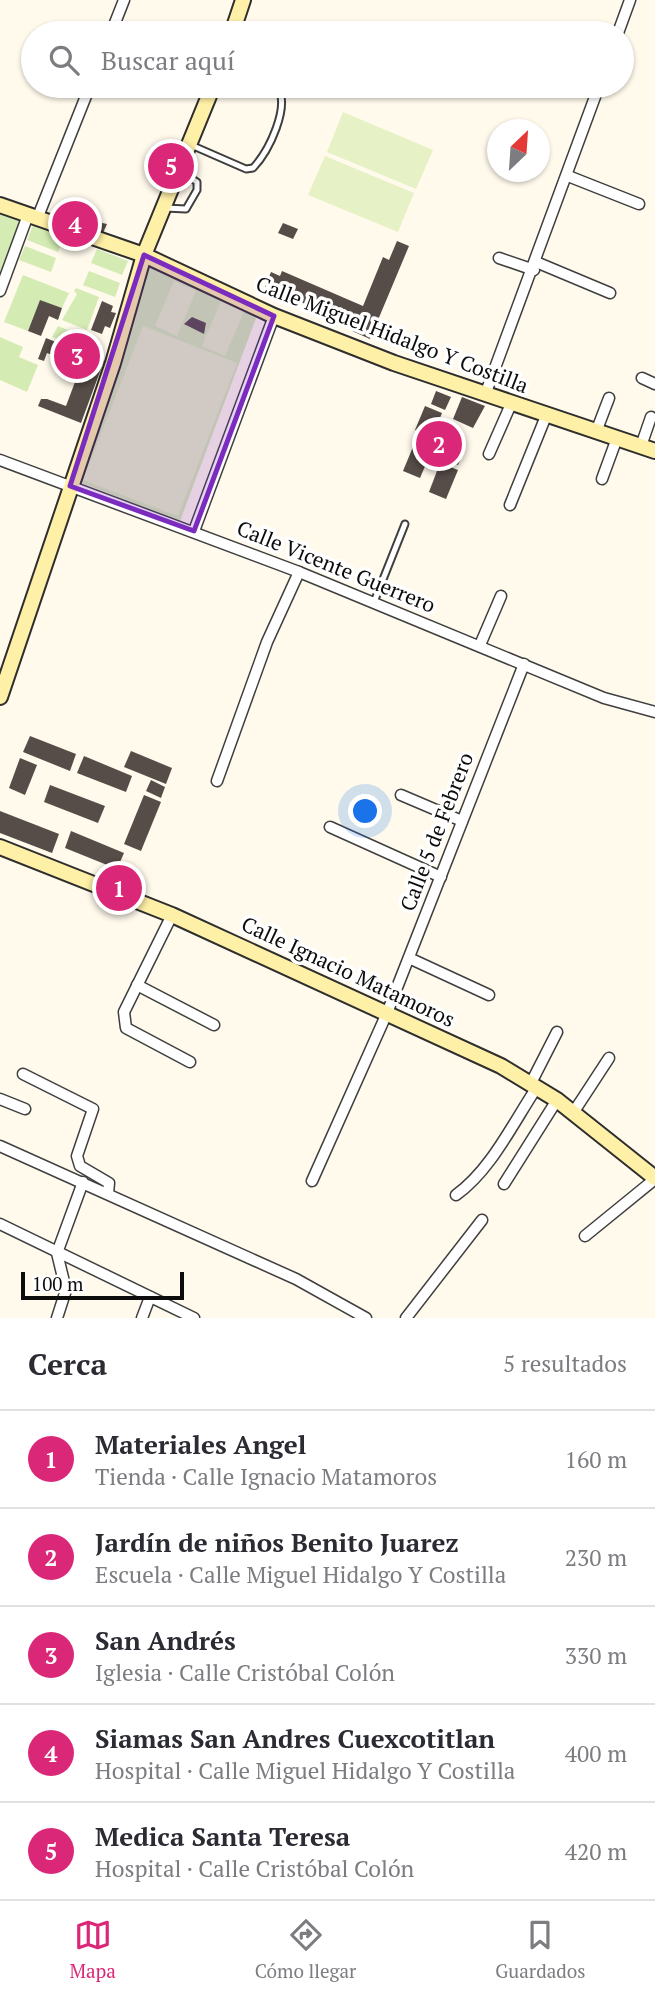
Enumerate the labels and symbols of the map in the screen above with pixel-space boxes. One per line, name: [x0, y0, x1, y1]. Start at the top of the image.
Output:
north arrow: [487, 119, 550, 182]
pin: 5: [148, 140, 194, 192]
pin: 4: [52, 198, 98, 250]
street label: Calle Miguel Hidalgo Y Costilla: [252, 269, 533, 399]
pin: 3: [54, 330, 100, 382]
pin: 2: [416, 418, 462, 470]
street label: Calle Vicente Guerrero: [233, 513, 440, 619]
street label: Calle 5 de Febrero: [393, 748, 479, 915]
your location: [348, 794, 382, 828]
pin: 1: [96, 862, 142, 914]
street label: Calle Ignacio Matamoros: [237, 909, 460, 1033]
scale bar: [21, 1269, 184, 1301]

